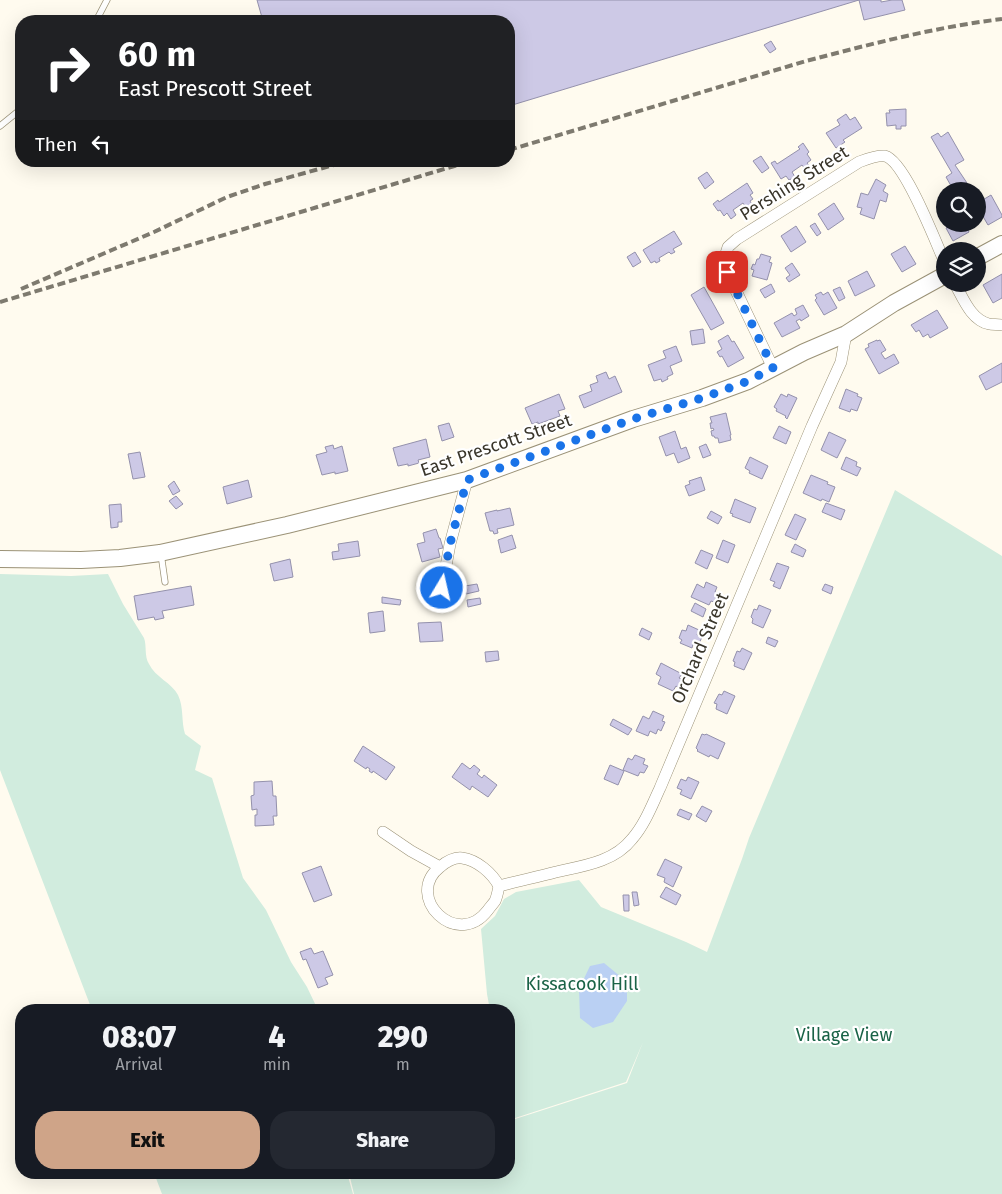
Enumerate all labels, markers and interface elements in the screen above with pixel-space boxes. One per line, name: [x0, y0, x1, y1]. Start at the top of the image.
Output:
text: 60 m: [118, 33, 196, 75]
icon: right: [35, 35, 100, 100]
text: East Prescott Street: [118, 75, 312, 102]
icon: left: [87, 130, 115, 158]
text: Then: [35, 133, 77, 156]
street label: Pershing Street: [736, 141, 853, 225]
map controls: [936, 182, 986, 292]
button: search: [936, 182, 986, 232]
button: layers: [936, 242, 986, 292]
pin: [706, 251, 748, 293]
icon: arrive: [713, 258, 741, 286]
street label: East Prescott Street: [417, 409, 575, 481]
position arrow: [415, 561, 467, 613]
street label: Orchard Street: [667, 589, 733, 707]
park label: Kissacook Hill: [525, 973, 639, 995]
text: 08:07: [102, 1019, 176, 1055]
text: 4: [268, 1019, 286, 1055]
text: 290: [378, 1019, 428, 1055]
park label: Village View: [796, 1024, 892, 1046]
text: Arrival: [116, 1055, 163, 1074]
text: min: [263, 1055, 291, 1074]
text: m: [396, 1055, 410, 1074]
button: Exit: [35, 1111, 260, 1169]
button: Share: [270, 1111, 495, 1169]

